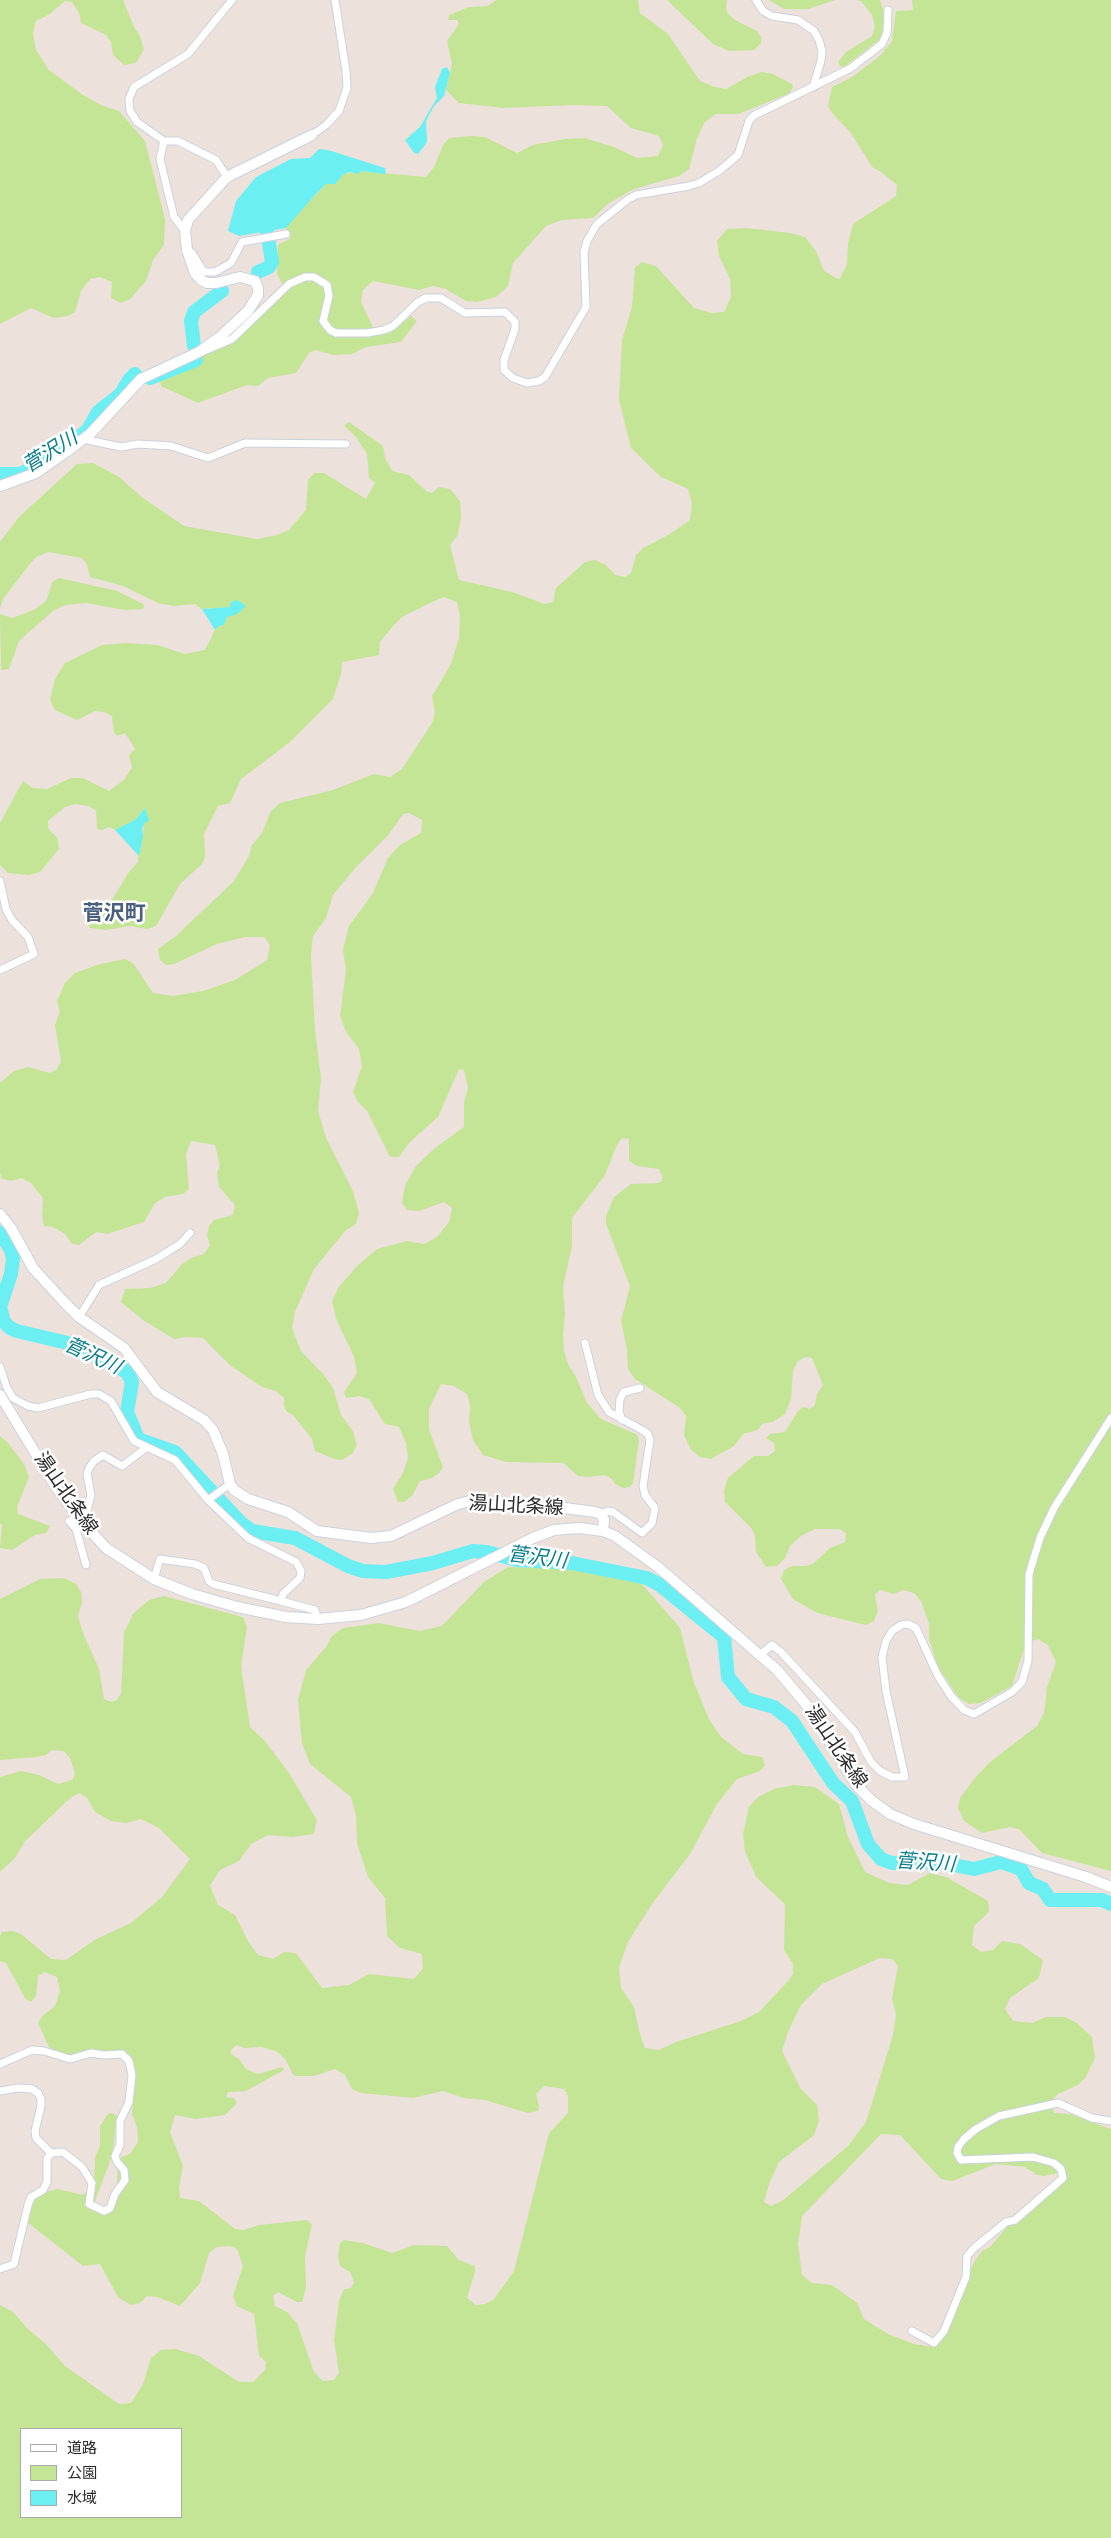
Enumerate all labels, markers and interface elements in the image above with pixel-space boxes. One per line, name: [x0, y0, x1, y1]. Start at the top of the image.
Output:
water label: 菅沢川: [19, 427, 83, 479]
district label: 菅沢町: [83, 902, 145, 928]
water label: 菅沢川: [60, 1333, 124, 1381]
street label: 湯山北条線: [28, 1449, 102, 1539]
street label: 湯山北条線: [468, 1493, 564, 1521]
water label: 菅沢川: [506, 1543, 568, 1575]
street label: 湯山北条線: [799, 1701, 871, 1793]
water label: 菅沢川: [894, 1850, 956, 1878]
legend: [20, 2428, 182, 2518]
text: 道路: [67, 2437, 97, 2459]
text: 公園: [67, 2462, 97, 2484]
text: 水域: [67, 2487, 97, 2509]

